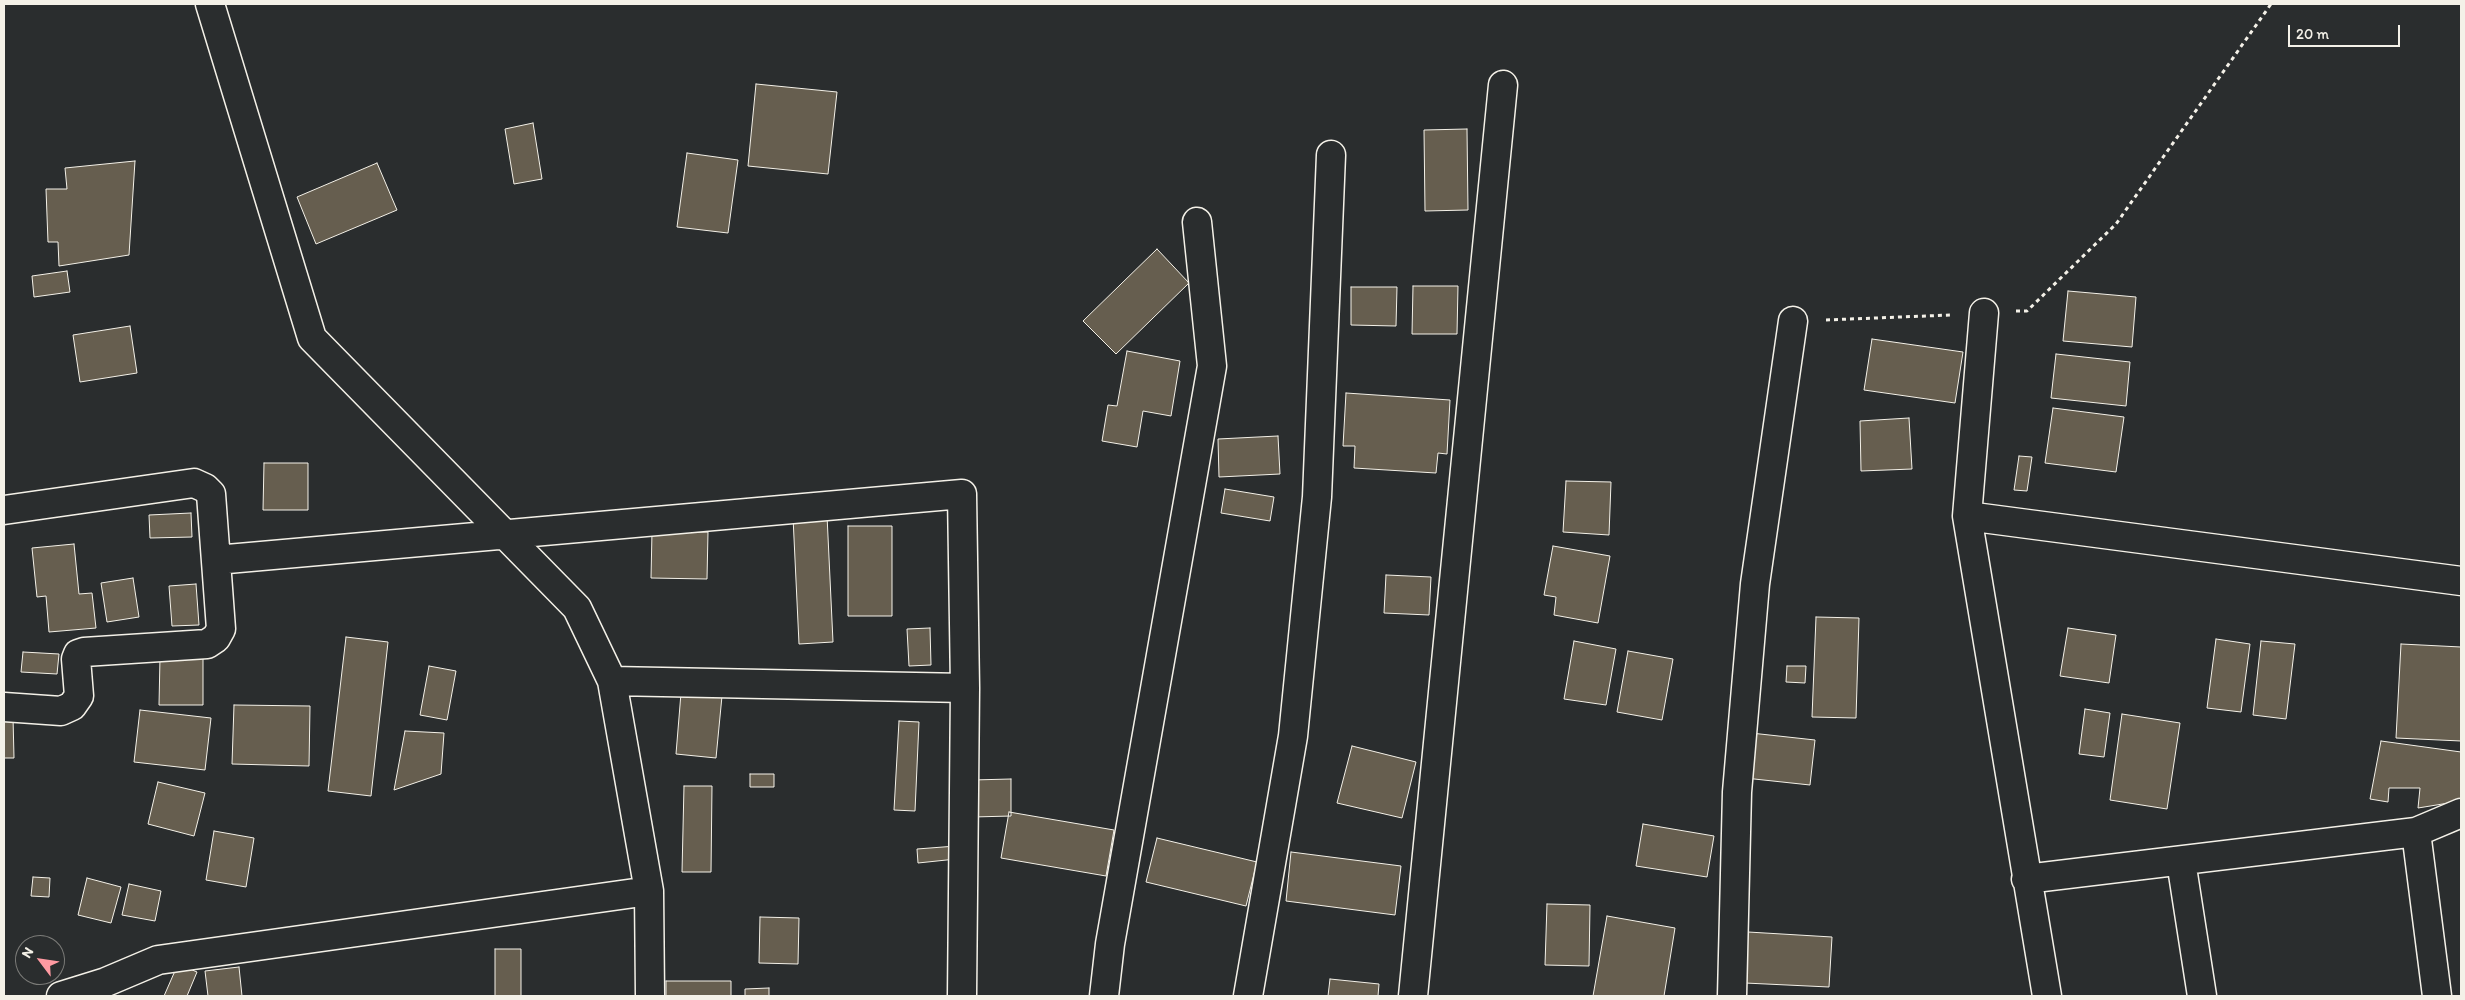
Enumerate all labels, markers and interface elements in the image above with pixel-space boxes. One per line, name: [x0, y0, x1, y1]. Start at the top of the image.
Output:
scale bar: [2290, 15, 2402, 47]
text: 20 m: [2296, 25, 2329, 43]
north arrow: [15, 935, 65, 985]
text: N: [18, 944, 37, 961]

